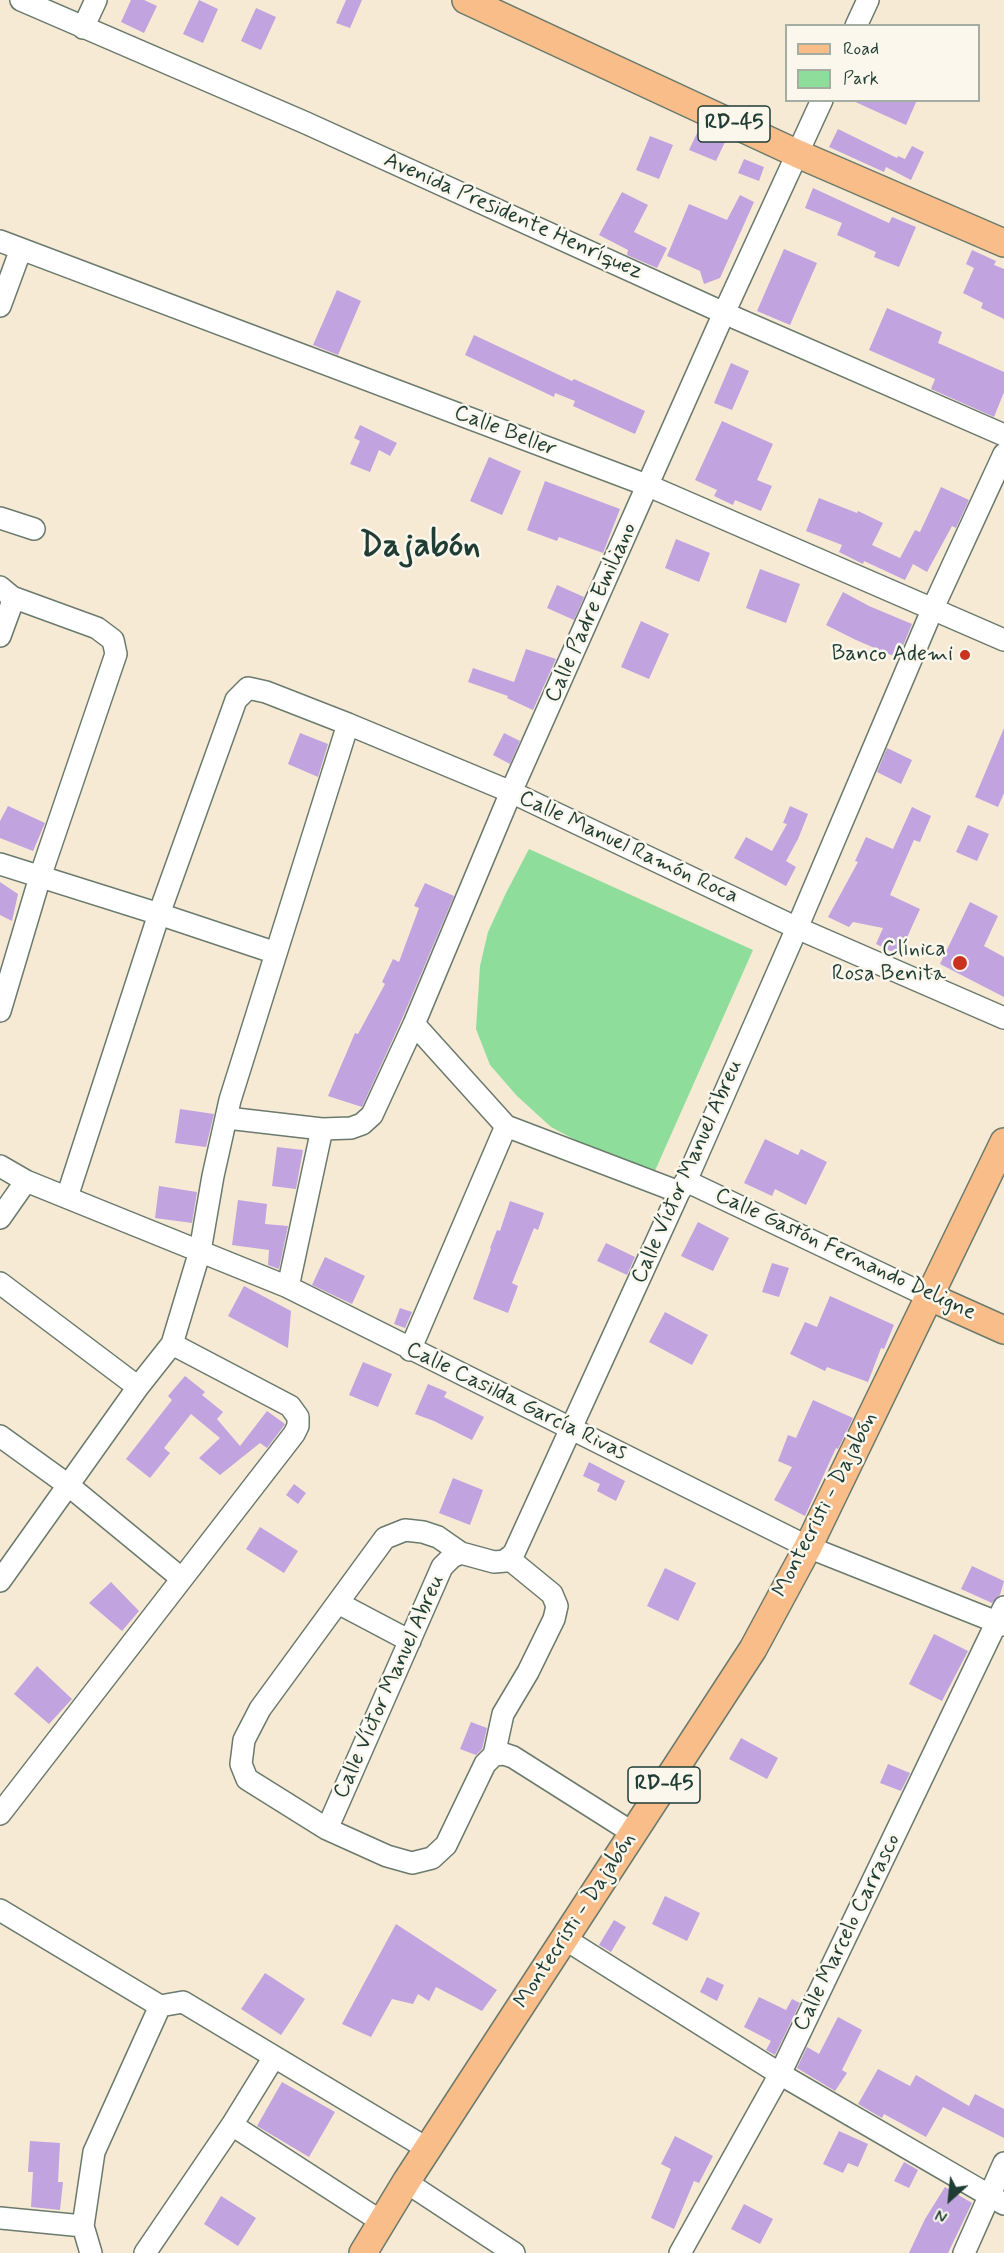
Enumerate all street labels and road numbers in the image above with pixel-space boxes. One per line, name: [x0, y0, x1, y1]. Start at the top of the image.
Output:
road number: RD-45: [698, 106, 770, 142]
street label: Avenida Presidente Henríquez: [379, 148, 647, 286]
street label: Calle Beller: [450, 400, 560, 464]
street label: Calle Padre Emiliano: [541, 519, 643, 707]
street label: Calle Manuel Ramón Roca: [514, 785, 742, 911]
street label: Calle Víctor Manuel Abreu: [627, 1056, 749, 1288]
street label: Calle Gastón Fernando Deligne: [710, 1183, 980, 1327]
street label: Calle Casilda García Rivas: [401, 1337, 631, 1467]
street label: Montecristi - Dajabón: [768, 1408, 884, 1602]
street label: Calle Víctor Manuel Abreu: [329, 1571, 451, 1803]
road number: RD-45: [628, 1767, 700, 1803]
street label: Montecristi - Dajabón: [509, 1828, 643, 2014]
street label: Calle Marcelo Carrasco: [789, 1830, 907, 2036]

